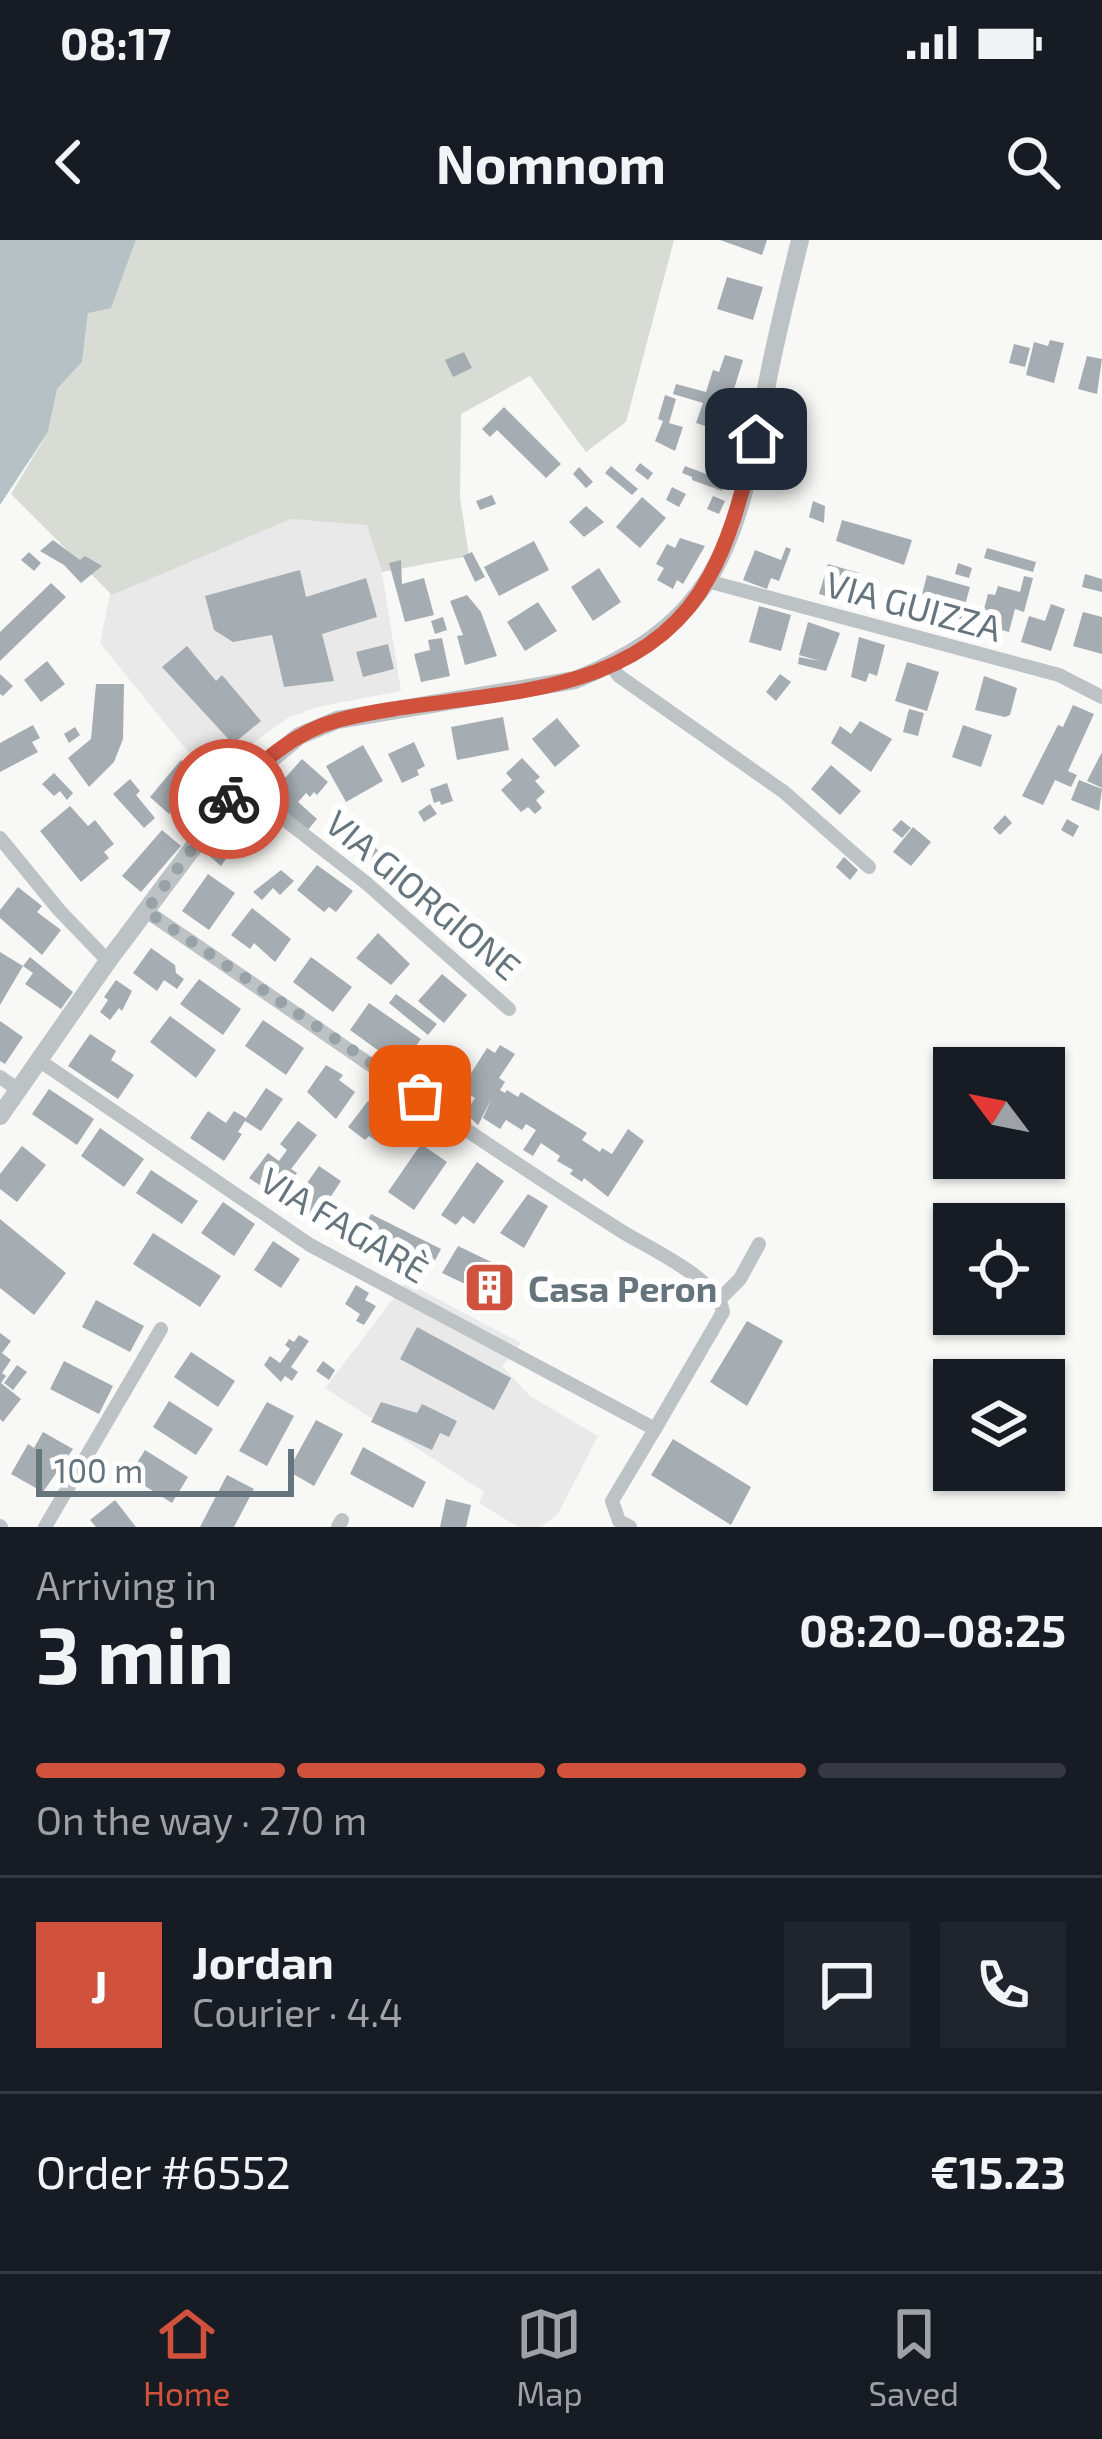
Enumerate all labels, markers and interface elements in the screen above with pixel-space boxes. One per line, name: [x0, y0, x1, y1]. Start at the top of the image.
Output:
text: 08:17: [60, 15, 171, 69]
icon: back: [36, 129, 102, 195]
icon: search: [1000, 129, 1066, 195]
text: Nomnom: [436, 130, 666, 195]
pin: [705, 388, 807, 490]
icon: home: [723, 406, 789, 472]
street label: VIA GUIZZA: [821, 561, 1007, 649]
courier: [169, 739, 289, 859]
icon: bike: [196, 766, 262, 832]
street label: VIA GIORGIONE: [318, 800, 530, 988]
pin: [369, 1045, 471, 1147]
north arrow: [933, 1047, 1065, 1179]
map controls: [933, 1047, 1065, 1491]
icon: bag: [387, 1063, 453, 1129]
street label: VIA FAGARÈ: [253, 1157, 437, 1291]
button: locate: [933, 1203, 1065, 1335]
building icon: Casa Peron: [461, 1259, 517, 1315]
place label: Casa Peron: [528, 1266, 718, 1309]
button: layers: [933, 1359, 1065, 1491]
scale bar: [36, 1443, 294, 1496]
text: 100 m: [54, 1450, 143, 1490]
text: Arriving in: [36, 1561, 217, 1608]
text: 08:20–08:25: [799, 1602, 1066, 1656]
text: 3 min: [36, 1606, 234, 1700]
text: On the way · 270 m: [36, 1796, 367, 1843]
button: chat: [784, 1922, 910, 2048]
button: phone: [940, 1922, 1066, 2048]
text: Jordan: [192, 1934, 334, 1988]
text: J: [91, 1958, 107, 2012]
text: Courier · 4.4: [192, 1988, 403, 2035]
text: Order #6552: [36, 2144, 291, 2198]
text: €15.23: [930, 2144, 1066, 2198]
tab: Home: [143, 2301, 230, 2413]
tab: Map: [516, 2301, 583, 2413]
tab: Saved: [868, 2301, 959, 2413]

